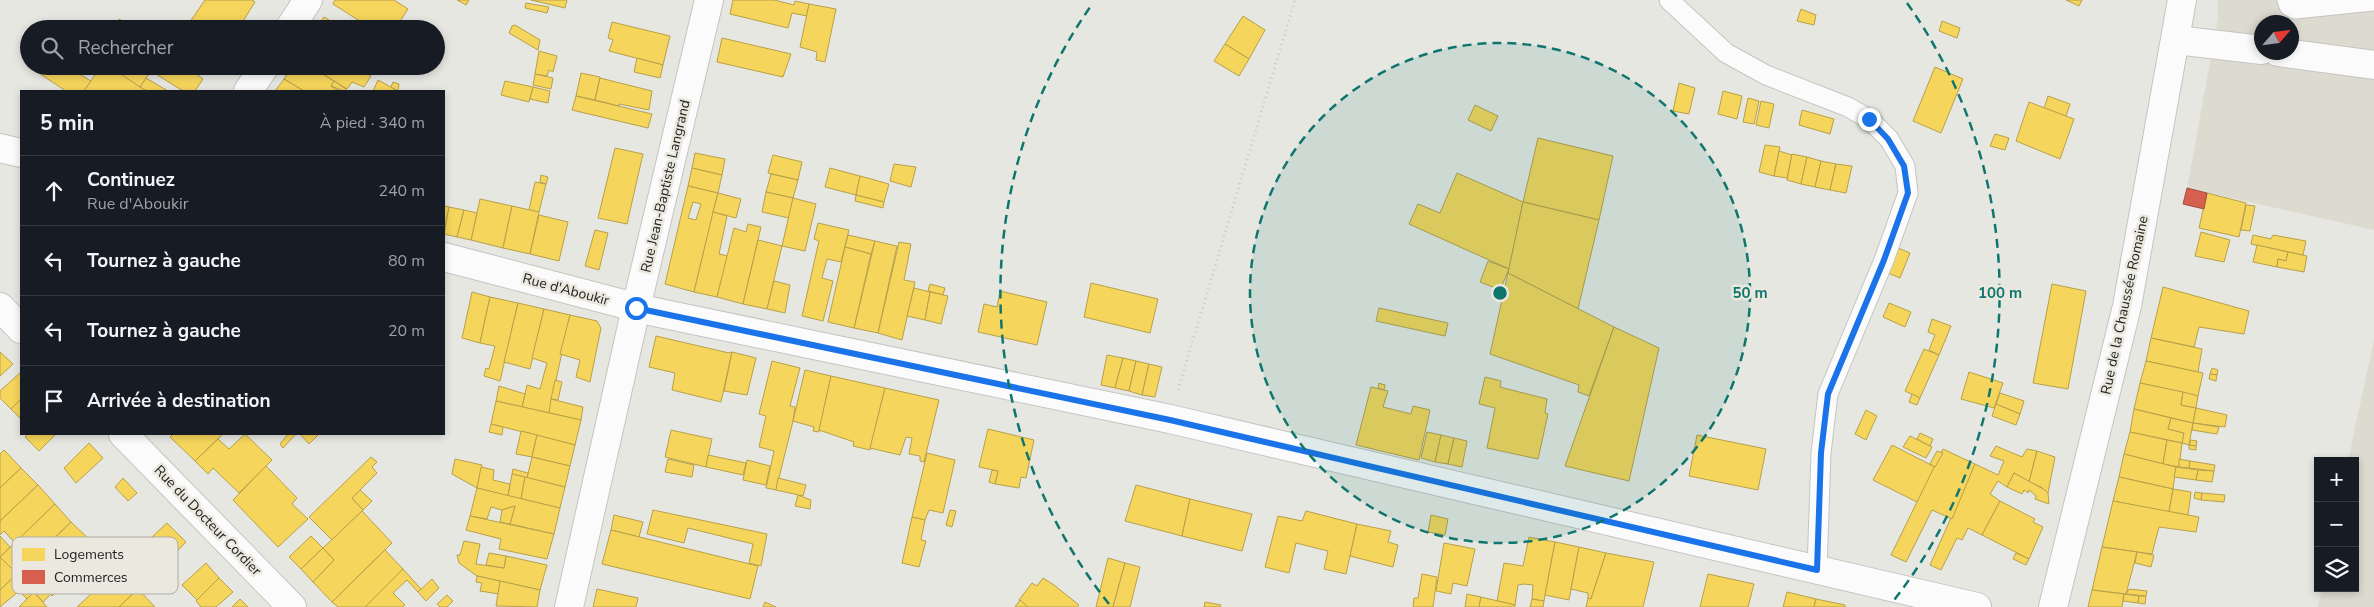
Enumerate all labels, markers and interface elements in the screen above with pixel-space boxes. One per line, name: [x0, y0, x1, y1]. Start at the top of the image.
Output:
north arrow: [2254, 15, 2299, 60]
search box: [20, 20, 445, 75]
icon: search: [38, 34, 66, 62]
text: Rechercher: [78, 35, 173, 61]
street label: Rue Jean-Baptiste Langrand: [636, 98, 695, 274]
route end: [1858, 108, 1881, 131]
text: 5 min: [40, 109, 94, 137]
text: À pied · 340 m: [320, 112, 425, 134]
text: Continuez: [87, 167, 175, 193]
icon: ahead: [40, 177, 68, 205]
text: 240 m: [378, 180, 425, 202]
text: Rue d'Aboukir: [87, 193, 188, 215]
street label: Rue de la Chaussée Romaine: [2096, 214, 2153, 396]
icon: left: [40, 247, 68, 275]
text: Tournez à gauche: [87, 248, 241, 274]
text: 80 m: [388, 250, 425, 272]
street label: Rue d'Aboukir: [521, 269, 611, 310]
text: 50 m: [1732, 283, 1768, 303]
text: 100 m: [1978, 283, 2022, 303]
centre of rings: [1491, 284, 1509, 302]
route start: [625, 297, 648, 320]
icon: left: [40, 317, 68, 345]
text: Tournez à gauche: [87, 318, 241, 344]
text: 20 m: [388, 320, 425, 342]
icon: arrive: [40, 387, 68, 415]
text: Arrivée à destination: [87, 388, 271, 414]
map controls: [2314, 457, 2359, 592]
button: +: [2314, 457, 2359, 502]
street label: Rue du Docteur Cordier: [150, 461, 265, 580]
button: −: [2314, 502, 2359, 547]
legend: [12, 537, 178, 594]
text: Logements: [54, 545, 124, 564]
button: layers: [2314, 547, 2359, 592]
text: Commerces: [54, 568, 128, 587]

